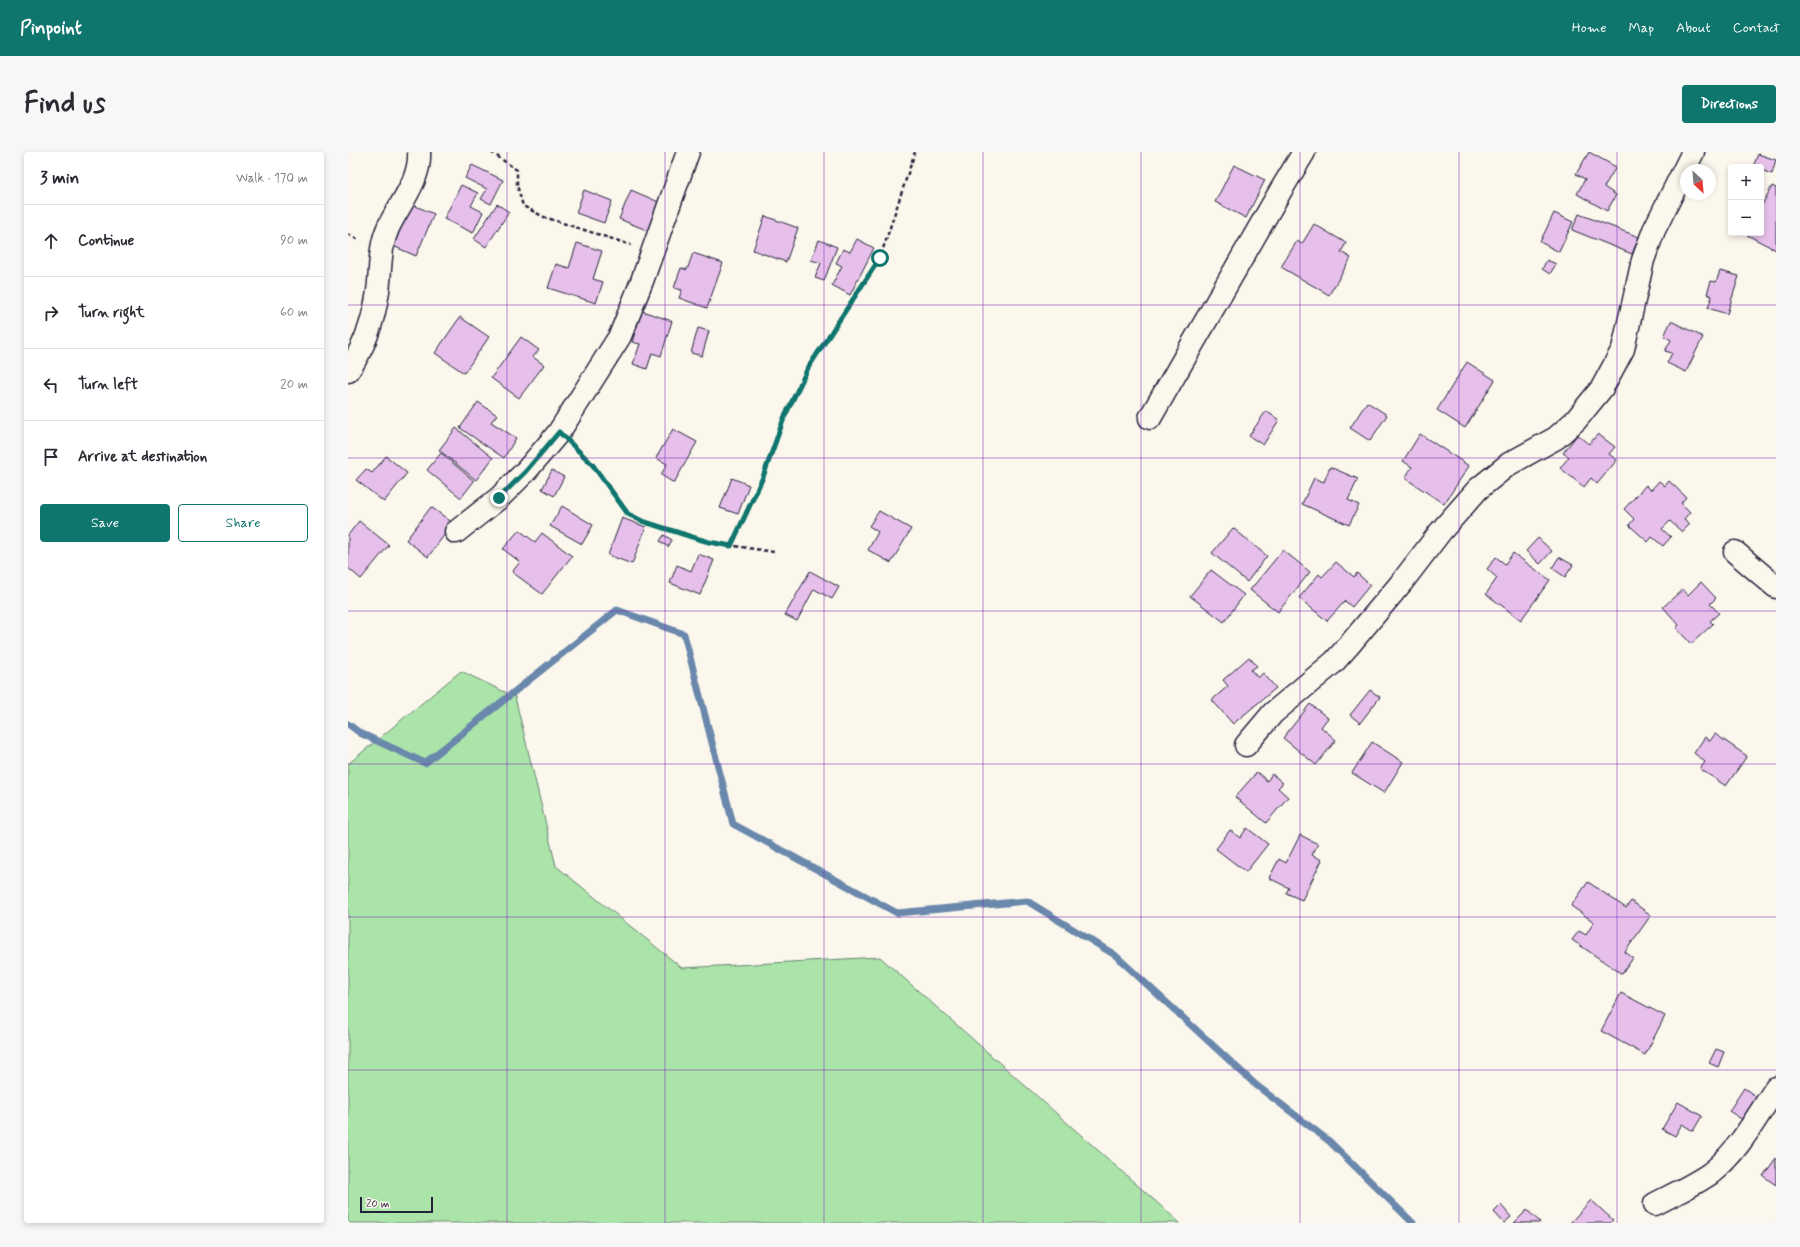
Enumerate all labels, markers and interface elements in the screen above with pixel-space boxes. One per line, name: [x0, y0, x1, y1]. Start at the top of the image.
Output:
text: Pinpoint: [20, 16, 82, 41]
text: Home: [1572, 19, 1606, 37]
text: Map: [1628, 19, 1654, 37]
text: About: [1676, 19, 1711, 37]
text: Contact: [1733, 19, 1780, 37]
button: Directions: [1682, 85, 1776, 123]
text: Find us: [24, 86, 105, 123]
north arrow: [1680, 164, 1716, 200]
map controls: [1728, 164, 1764, 236]
button: +: [1728, 164, 1764, 200]
text: 3 min: [40, 167, 79, 189]
text: Walk · 170 m: [236, 170, 308, 187]
button: −: [1728, 200, 1764, 236]
icon: ahead: [40, 230, 62, 252]
text: Continue: [78, 231, 134, 251]
text: 90 m: [280, 232, 308, 249]
route start: [871, 249, 889, 267]
icon: right: [40, 302, 62, 324]
text: Turn right: [78, 303, 145, 323]
text: 60 m: [280, 304, 308, 321]
icon: left: [40, 374, 62, 396]
text: Turn left: [78, 375, 138, 395]
text: 20 m: [280, 376, 308, 393]
icon: arrive: [40, 446, 62, 468]
text: Arrive at destination: [78, 447, 207, 467]
route end: [490, 489, 508, 507]
button: Save: [40, 504, 170, 542]
button: Share: [178, 504, 308, 542]
scale bar: [360, 1195, 433, 1214]
text: 20 m: [366, 1197, 389, 1211]

